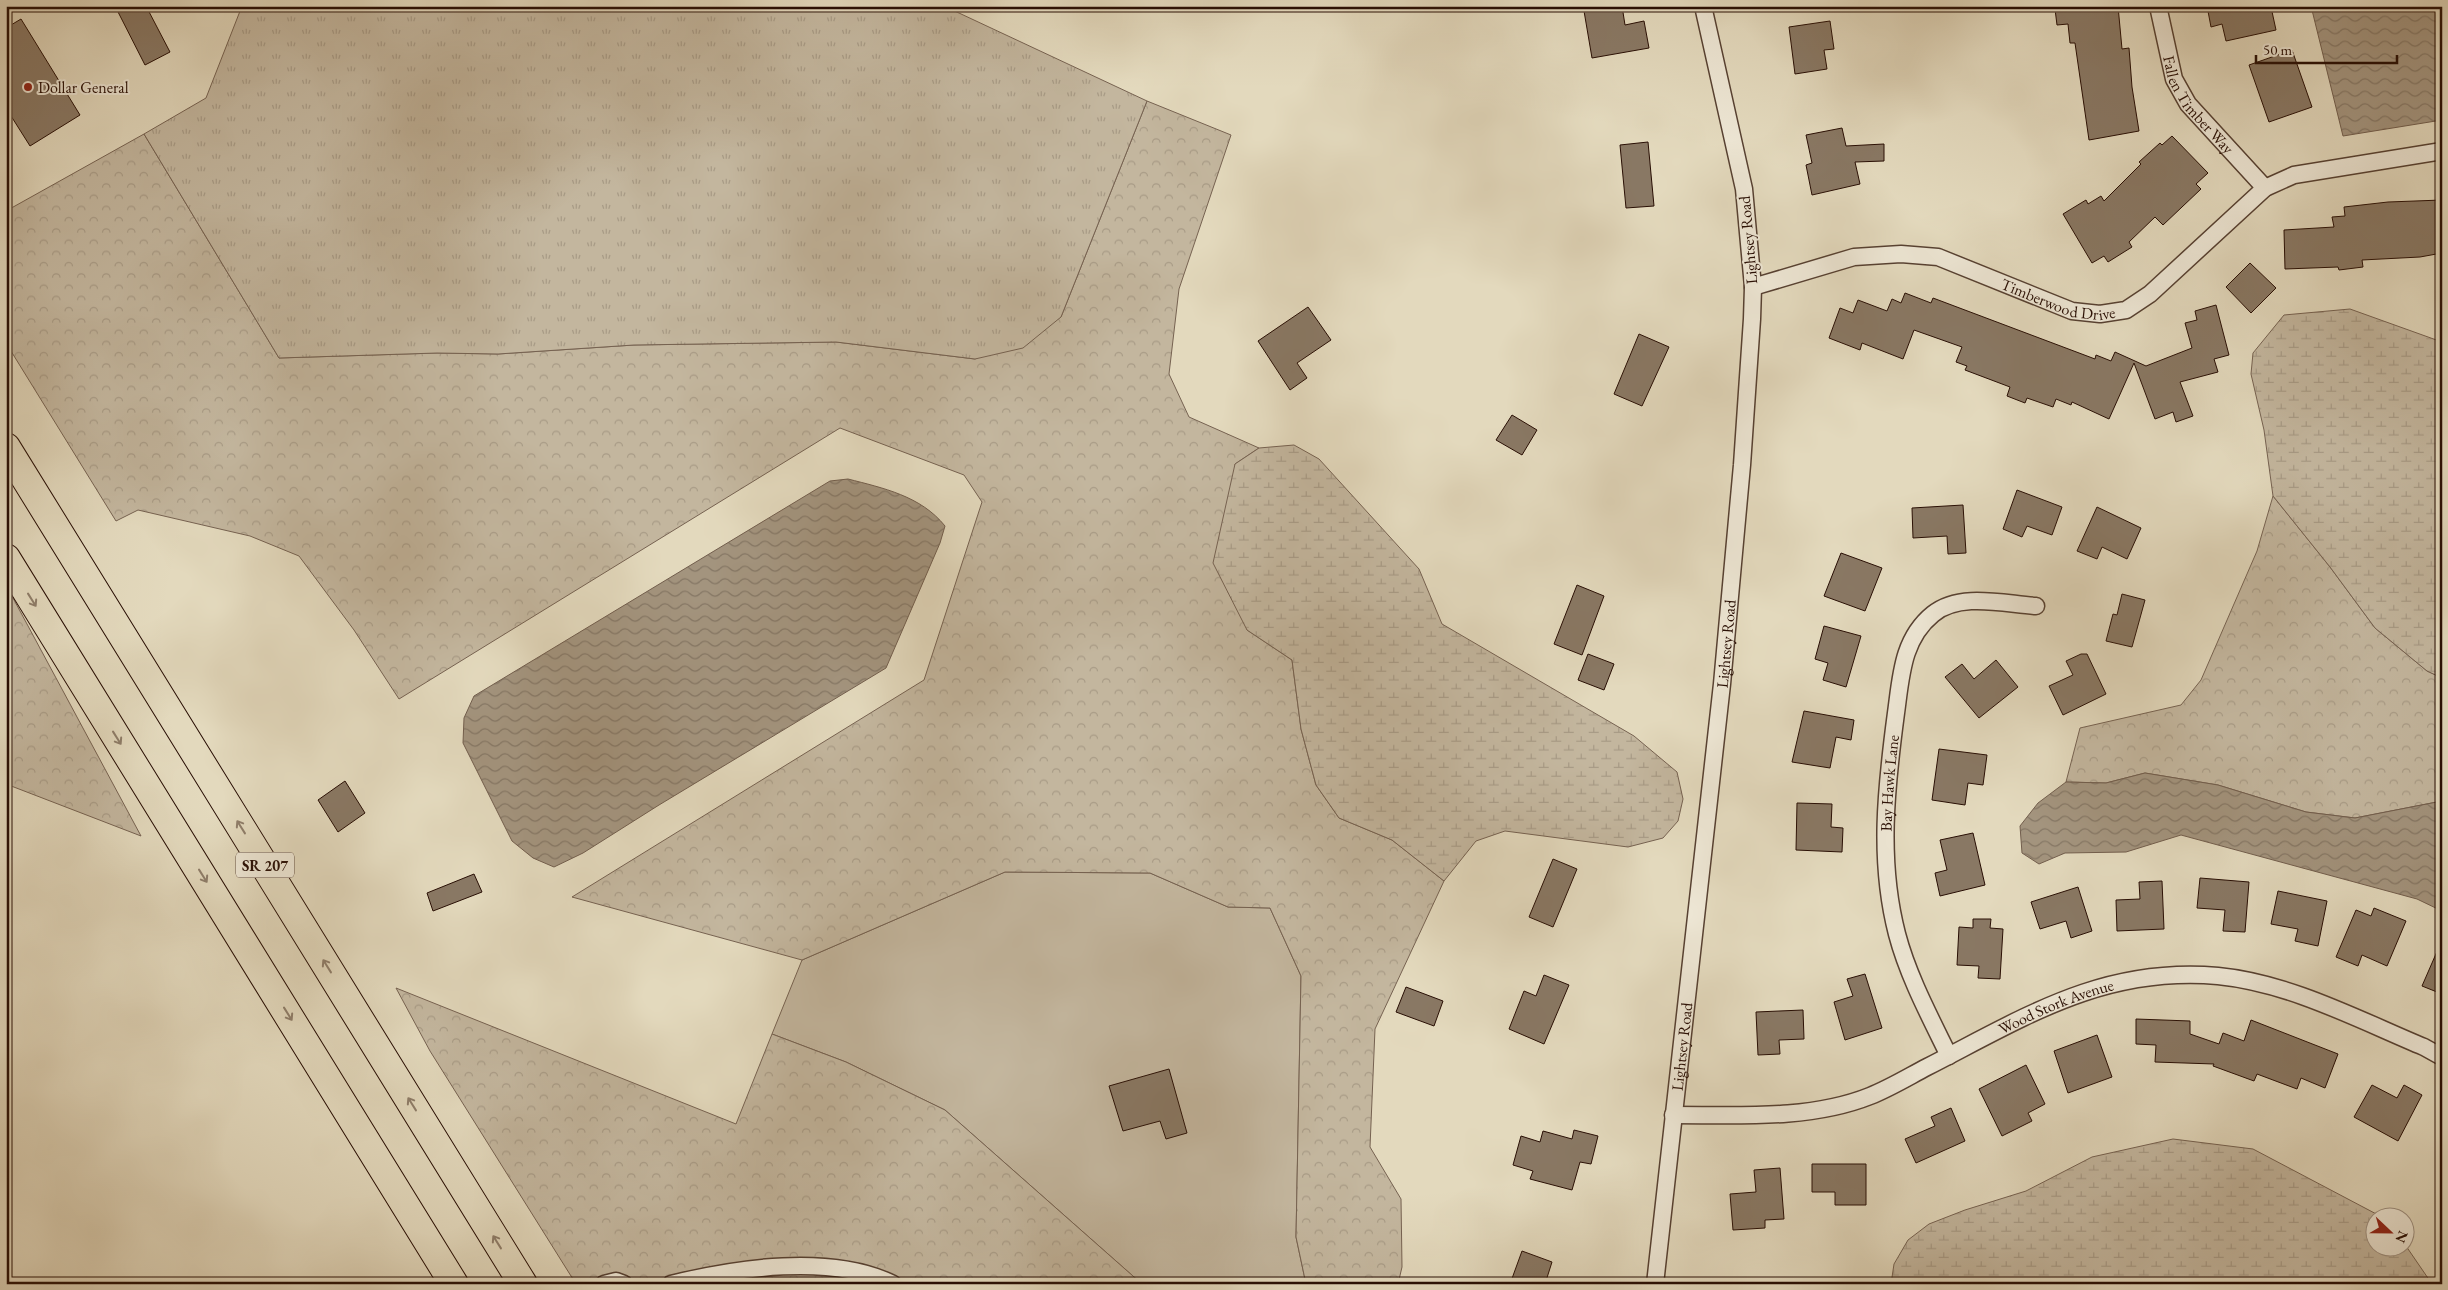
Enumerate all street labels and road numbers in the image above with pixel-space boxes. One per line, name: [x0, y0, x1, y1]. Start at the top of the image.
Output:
street label: Fallen Timber Way: [2159, 53, 2239, 159]
street label: Lightsey Road: [1734, 194, 1762, 285]
street label: Timberwood Drive: [1998, 273, 2117, 325]
street label: Lightsey Road: [1711, 598, 1740, 689]
street label: Bay Hawk Lane: [1875, 733, 1904, 832]
road number: SR 207: [236, 852, 294, 878]
street label: Wood Stork Avenue: [1995, 974, 2116, 1039]
street label: Lightsey Road: [1666, 1000, 1697, 1092]

